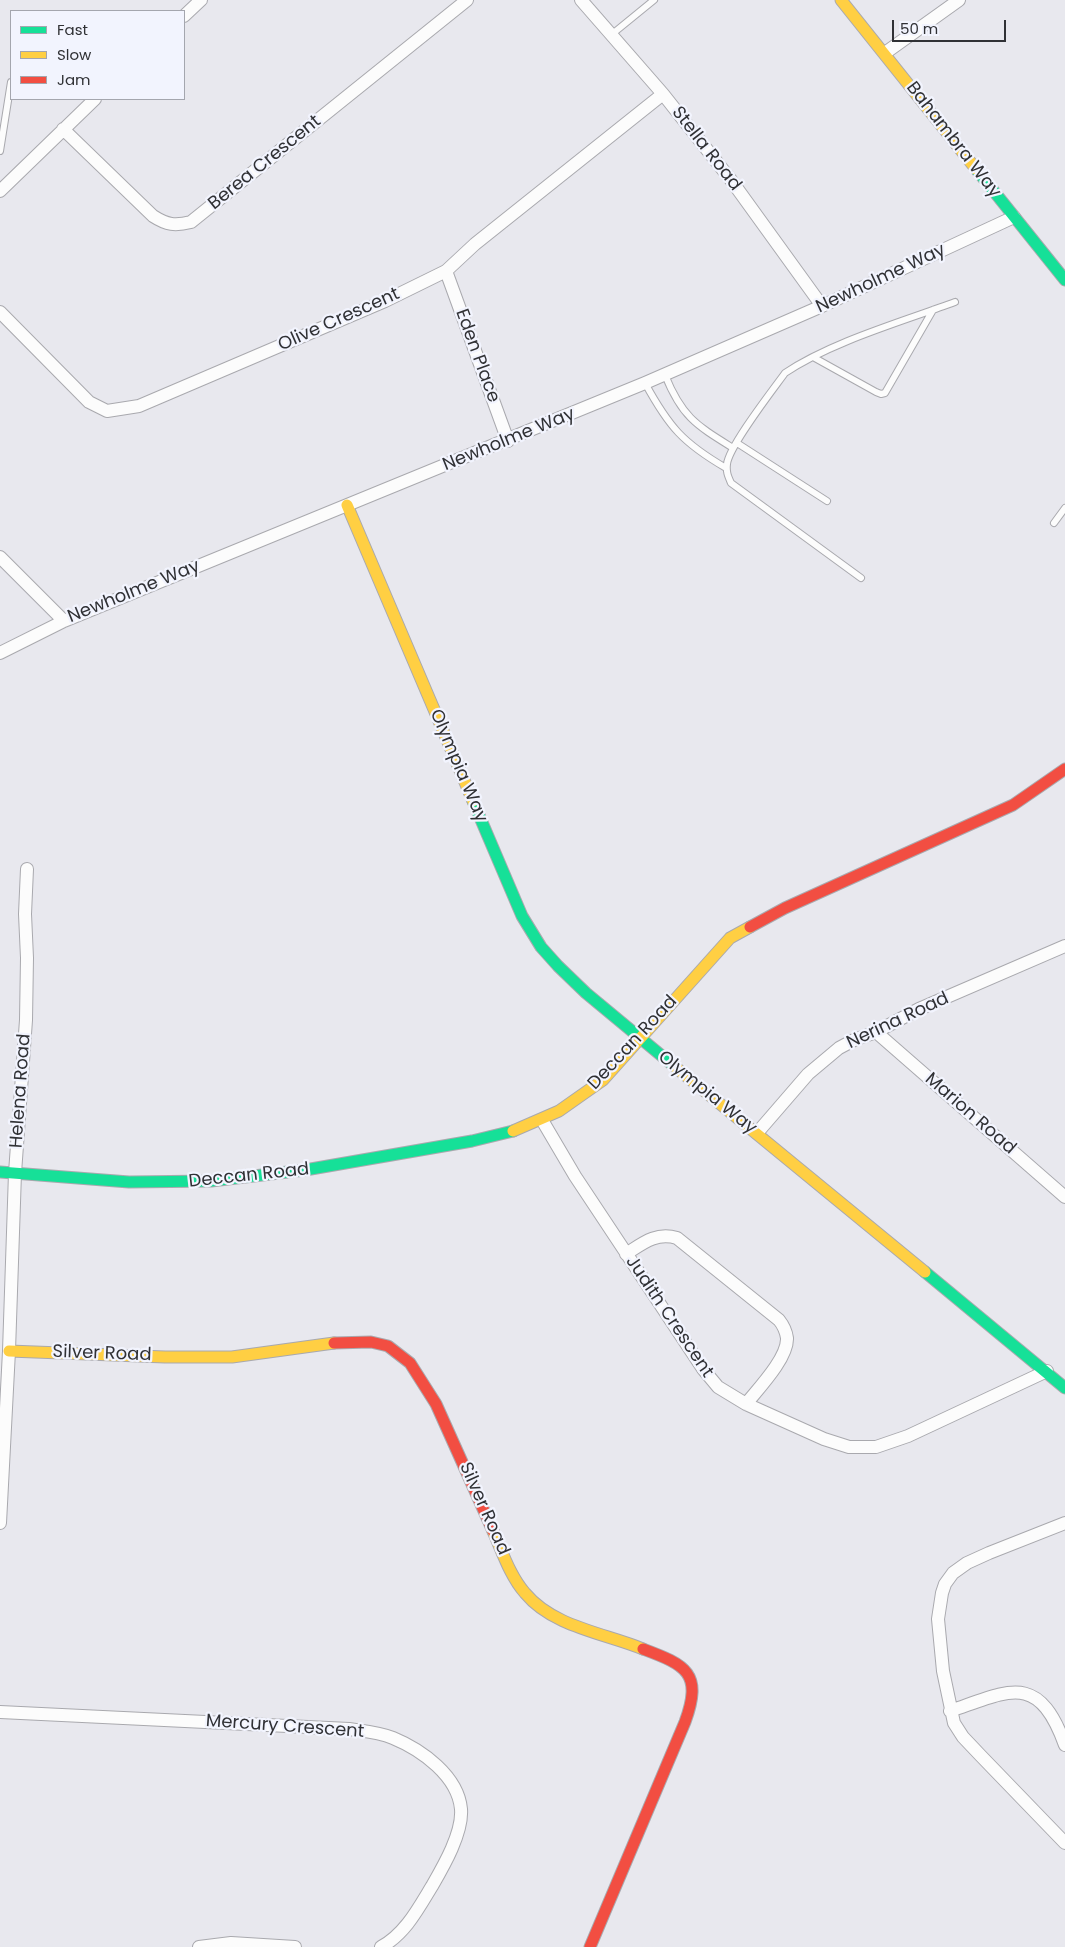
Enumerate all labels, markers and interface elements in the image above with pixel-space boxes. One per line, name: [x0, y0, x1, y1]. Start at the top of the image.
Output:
legend: [10, 10, 185, 100]
scale bar: [895, 10, 1009, 42]
text: 50 m: [900, 18, 938, 39]
text: Fast: [57, 19, 88, 40]
text: Slow: [57, 44, 91, 65]
text: Jam: [57, 69, 91, 90]
street label: Bahambra Way: [901, 78, 1005, 202]
street label: Stella Road: [666, 103, 746, 195]
street label: Berea Crescent: [204, 111, 326, 215]
street label: Newholme Way: [813, 240, 949, 318]
street label: Olive Crescent: [275, 284, 403, 356]
street label: Eden Place: [450, 306, 504, 406]
street label: Newholme Way: [440, 404, 578, 476]
street label: Newholme Way: [65, 556, 203, 628]
street label: Olympia Way: [424, 706, 492, 826]
street label: Nerina Road: [843, 988, 953, 1054]
street label: Deccan Road: [584, 991, 682, 1095]
street label: Helena Road: [6, 1033, 36, 1149]
street label: Olympia Way: [653, 1047, 761, 1139]
street label: Marion Road: [920, 1069, 1020, 1159]
street label: Deccan Road: [188, 1159, 310, 1193]
street label: Judith Crescent: [620, 1252, 718, 1382]
street label: Silver Road: [52, 1341, 152, 1367]
street label: Silver Road: [454, 1459, 514, 1559]
street label: Mercury Crescent: [205, 1711, 365, 1743]

